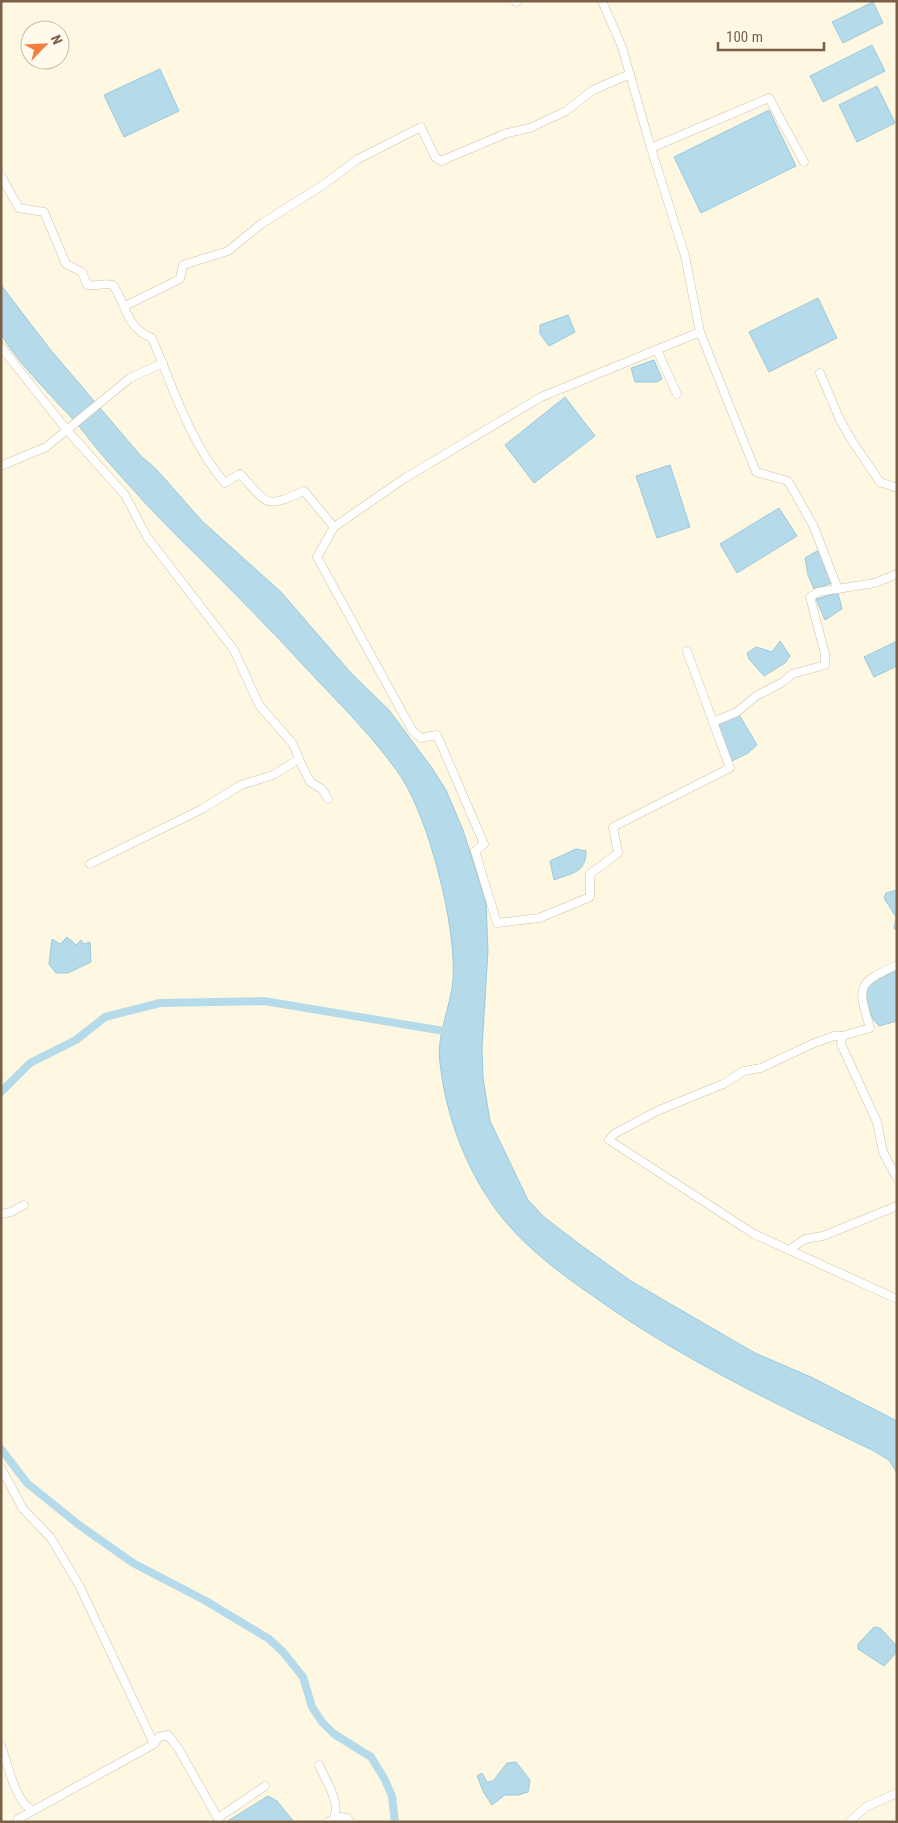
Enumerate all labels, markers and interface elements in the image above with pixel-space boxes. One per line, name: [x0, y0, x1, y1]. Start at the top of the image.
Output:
north arrow: [20, 20, 70, 70]
scale bar: [718, 20, 824, 52]
text: 100 m: [726, 28, 763, 46]
text: N: [48, 33, 66, 47]

